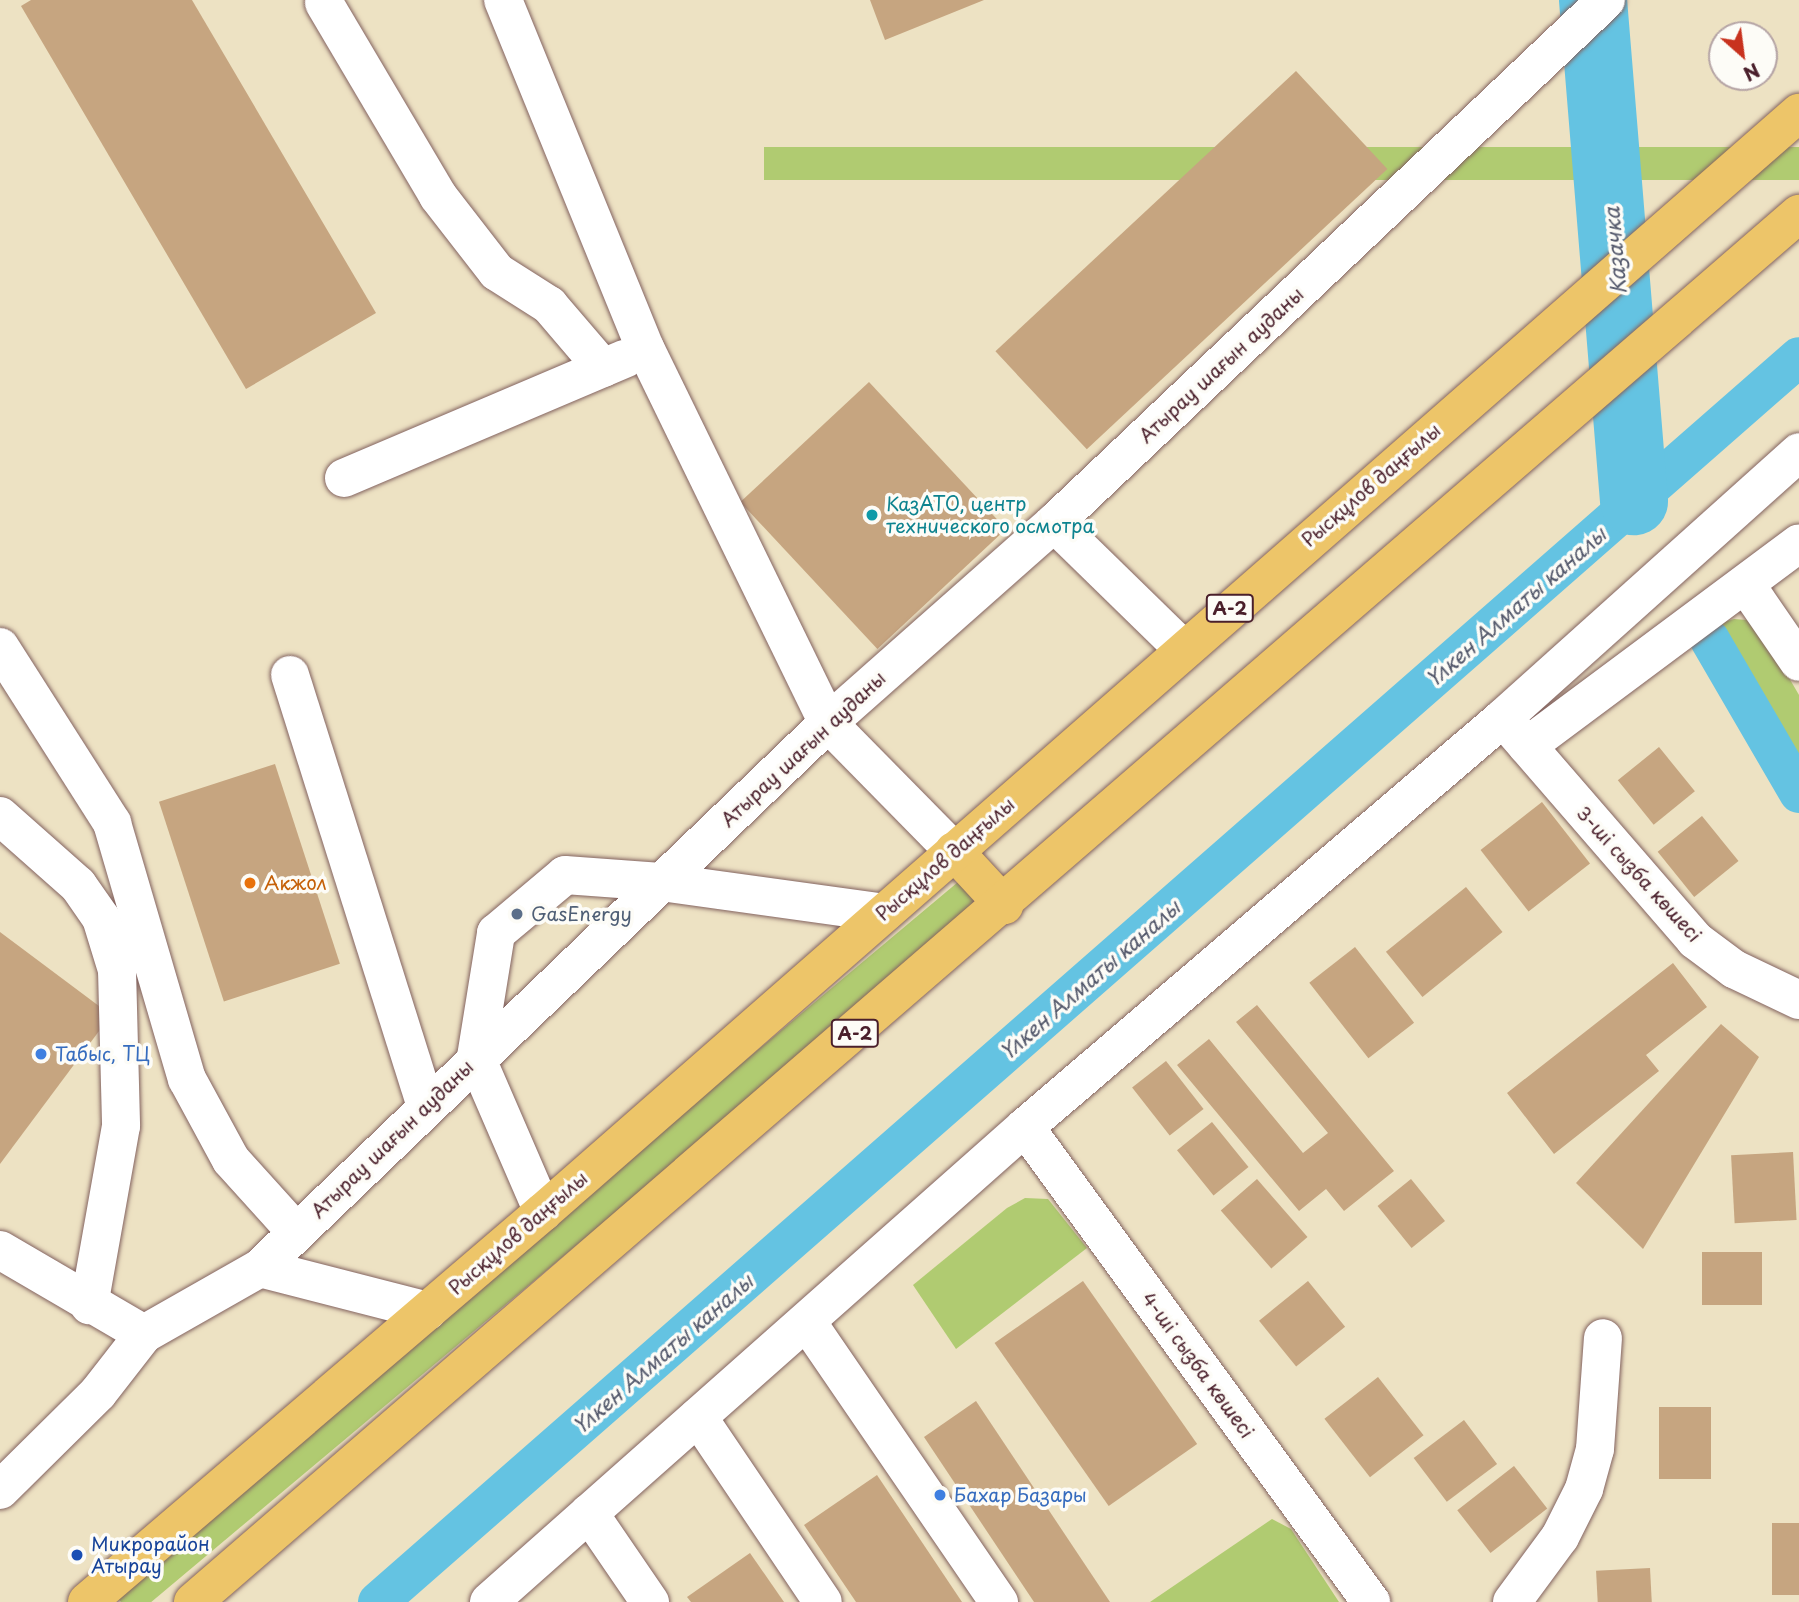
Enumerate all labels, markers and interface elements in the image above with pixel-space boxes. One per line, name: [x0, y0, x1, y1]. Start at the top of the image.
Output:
north arrow: [1708, 21, 1778, 91]
text: N: [1739, 57, 1765, 89]
water label: Казачка: [1598, 206, 1630, 296]
street label: Атырау шағын ауданы: [1134, 282, 1308, 448]
street label: Рысқұлов даңғылы: [1297, 418, 1445, 552]
place label: КазАТО, центр технического осмотра: [886, 493, 1095, 537]
marker: КазАТО, центр технического осмотра: [864, 507, 880, 523]
water label: Үлкен Алматы каналы: [1419, 520, 1611, 692]
road number: A-2: [1206, 594, 1254, 622]
street label: Атырау шағын ауданы: [716, 666, 890, 832]
street label: Рысқұлов даңғылы: [871, 792, 1019, 926]
street label: 3-ші сызба көшесі: [1572, 801, 1706, 947]
place label: Акжол: [264, 872, 327, 894]
marker: Акжол: [242, 875, 258, 891]
water label: Үлкен Алматы каналы: [993, 893, 1185, 1065]
place label: GasEnergy: [531, 903, 632, 925]
marker: GasEnergy: [509, 906, 525, 922]
road number: A-2: [830, 1018, 880, 1048]
place label: Табыс, ТЦ: [55, 1043, 151, 1065]
marker: Табыс, ТЦ: [33, 1046, 49, 1062]
street label: Атырау шағын ауданы: [306, 1055, 478, 1223]
street label: Рысқұлов даңғылы: [444, 1166, 592, 1300]
water label: Үлкен Алматы каналы: [566, 1267, 758, 1439]
street label: 4-ші сызба көшесі: [1137, 1287, 1259, 1443]
place label: Бахар Базары: [954, 1484, 1087, 1506]
marker: Бахар Базары: [932, 1487, 948, 1503]
place label: Микрорайон Атырау: [91, 1533, 210, 1577]
marker: Микрорайон Атырау: [69, 1547, 85, 1563]

